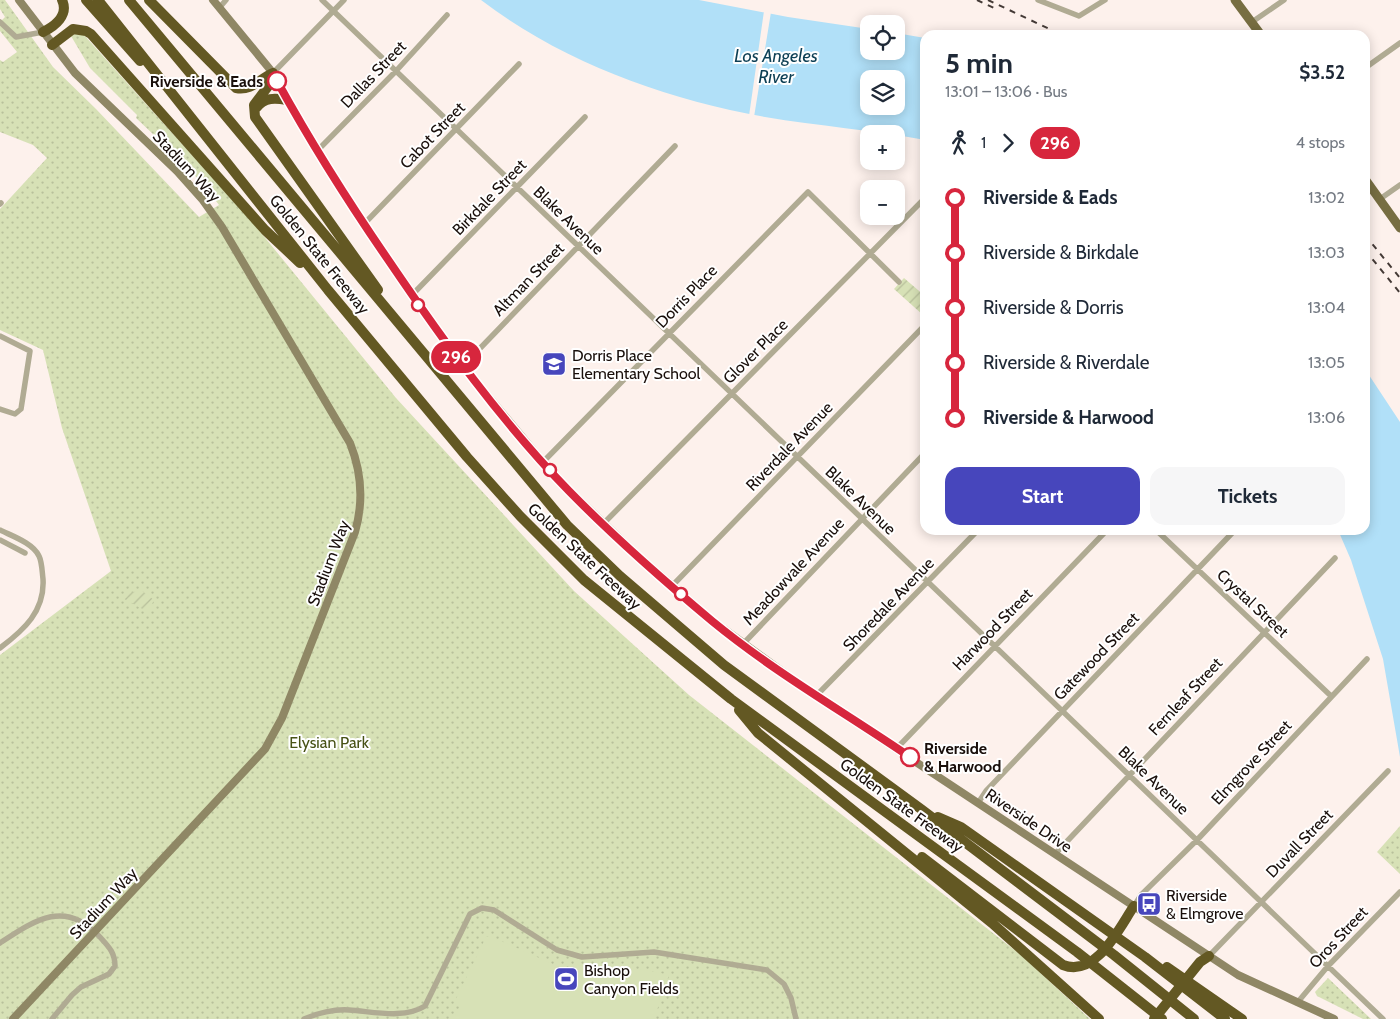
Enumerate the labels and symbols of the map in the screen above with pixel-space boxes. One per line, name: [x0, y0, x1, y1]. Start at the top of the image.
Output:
street label: Dallas Street: [337, 36, 410, 112]
water label: Los Angeles River: [734, 45, 818, 88]
marker: Riverside & Eads: [267, 71, 287, 91]
place label: Riverside & Eads: [150, 72, 263, 91]
street label: Cabot Street: [396, 98, 469, 173]
street label: Stadium Way: [149, 127, 224, 206]
street label: Birkdale Street: [449, 155, 531, 239]
street label: Blake Avenue: [530, 182, 608, 259]
street label: Golden State Freeway: [266, 191, 373, 318]
street label: Altman Street: [489, 238, 568, 320]
street label: Dorris Place: [652, 261, 721, 332]
unlabelled marker: [411, 298, 425, 312]
street label: Glover Place: [719, 315, 792, 388]
line badge: 296: [427, 341, 485, 373]
place label: Dorris Place Elementary School: [572, 346, 700, 383]
school or university icon: Dorris Place Elementary School: [541, 351, 567, 377]
street label: Riverdale Avenue: [742, 398, 837, 495]
street label: Blake Avenue: [822, 462, 900, 539]
unlabelled marker: [543, 463, 557, 477]
street label: Golden State Freeway: [524, 499, 645, 614]
street label: Meadowvale Avenue: [739, 514, 848, 629]
street label: Stadium Way: [303, 518, 354, 609]
street label: Shoredale Avenue: [839, 554, 938, 655]
street label: Crystal Street: [1213, 565, 1293, 642]
street label: Harwood Street: [949, 584, 1037, 674]
unlabelled marker: [674, 587, 688, 601]
street label: Gatewood Street: [1050, 608, 1143, 704]
street label: Fernleaf Street: [1145, 653, 1227, 739]
street label: Elmgrove Street: [1207, 716, 1296, 809]
park label: Elysian Park: [289, 733, 370, 752]
place label: Riverside & Harwood: [924, 739, 1001, 776]
street label: Blake Avenue: [1115, 742, 1193, 819]
marker: Riverside & Harwood: [900, 747, 920, 767]
street label: Golden State Freeway: [836, 754, 967, 857]
street label: Riverside Drive: [982, 784, 1076, 856]
street label: Duvall Street: [1262, 805, 1337, 881]
street label: Stadium Way: [66, 864, 141, 943]
place label: Riverside & Elmgrove: [1166, 886, 1243, 923]
bus stop icon: Riverside & Elmgrove: [1136, 891, 1162, 917]
street label: Oros Street: [1305, 902, 1372, 972]
place label: Bishop Canyon Fields: [584, 961, 679, 998]
sports icon: Bishop Canyon Fields: [553, 966, 579, 992]

